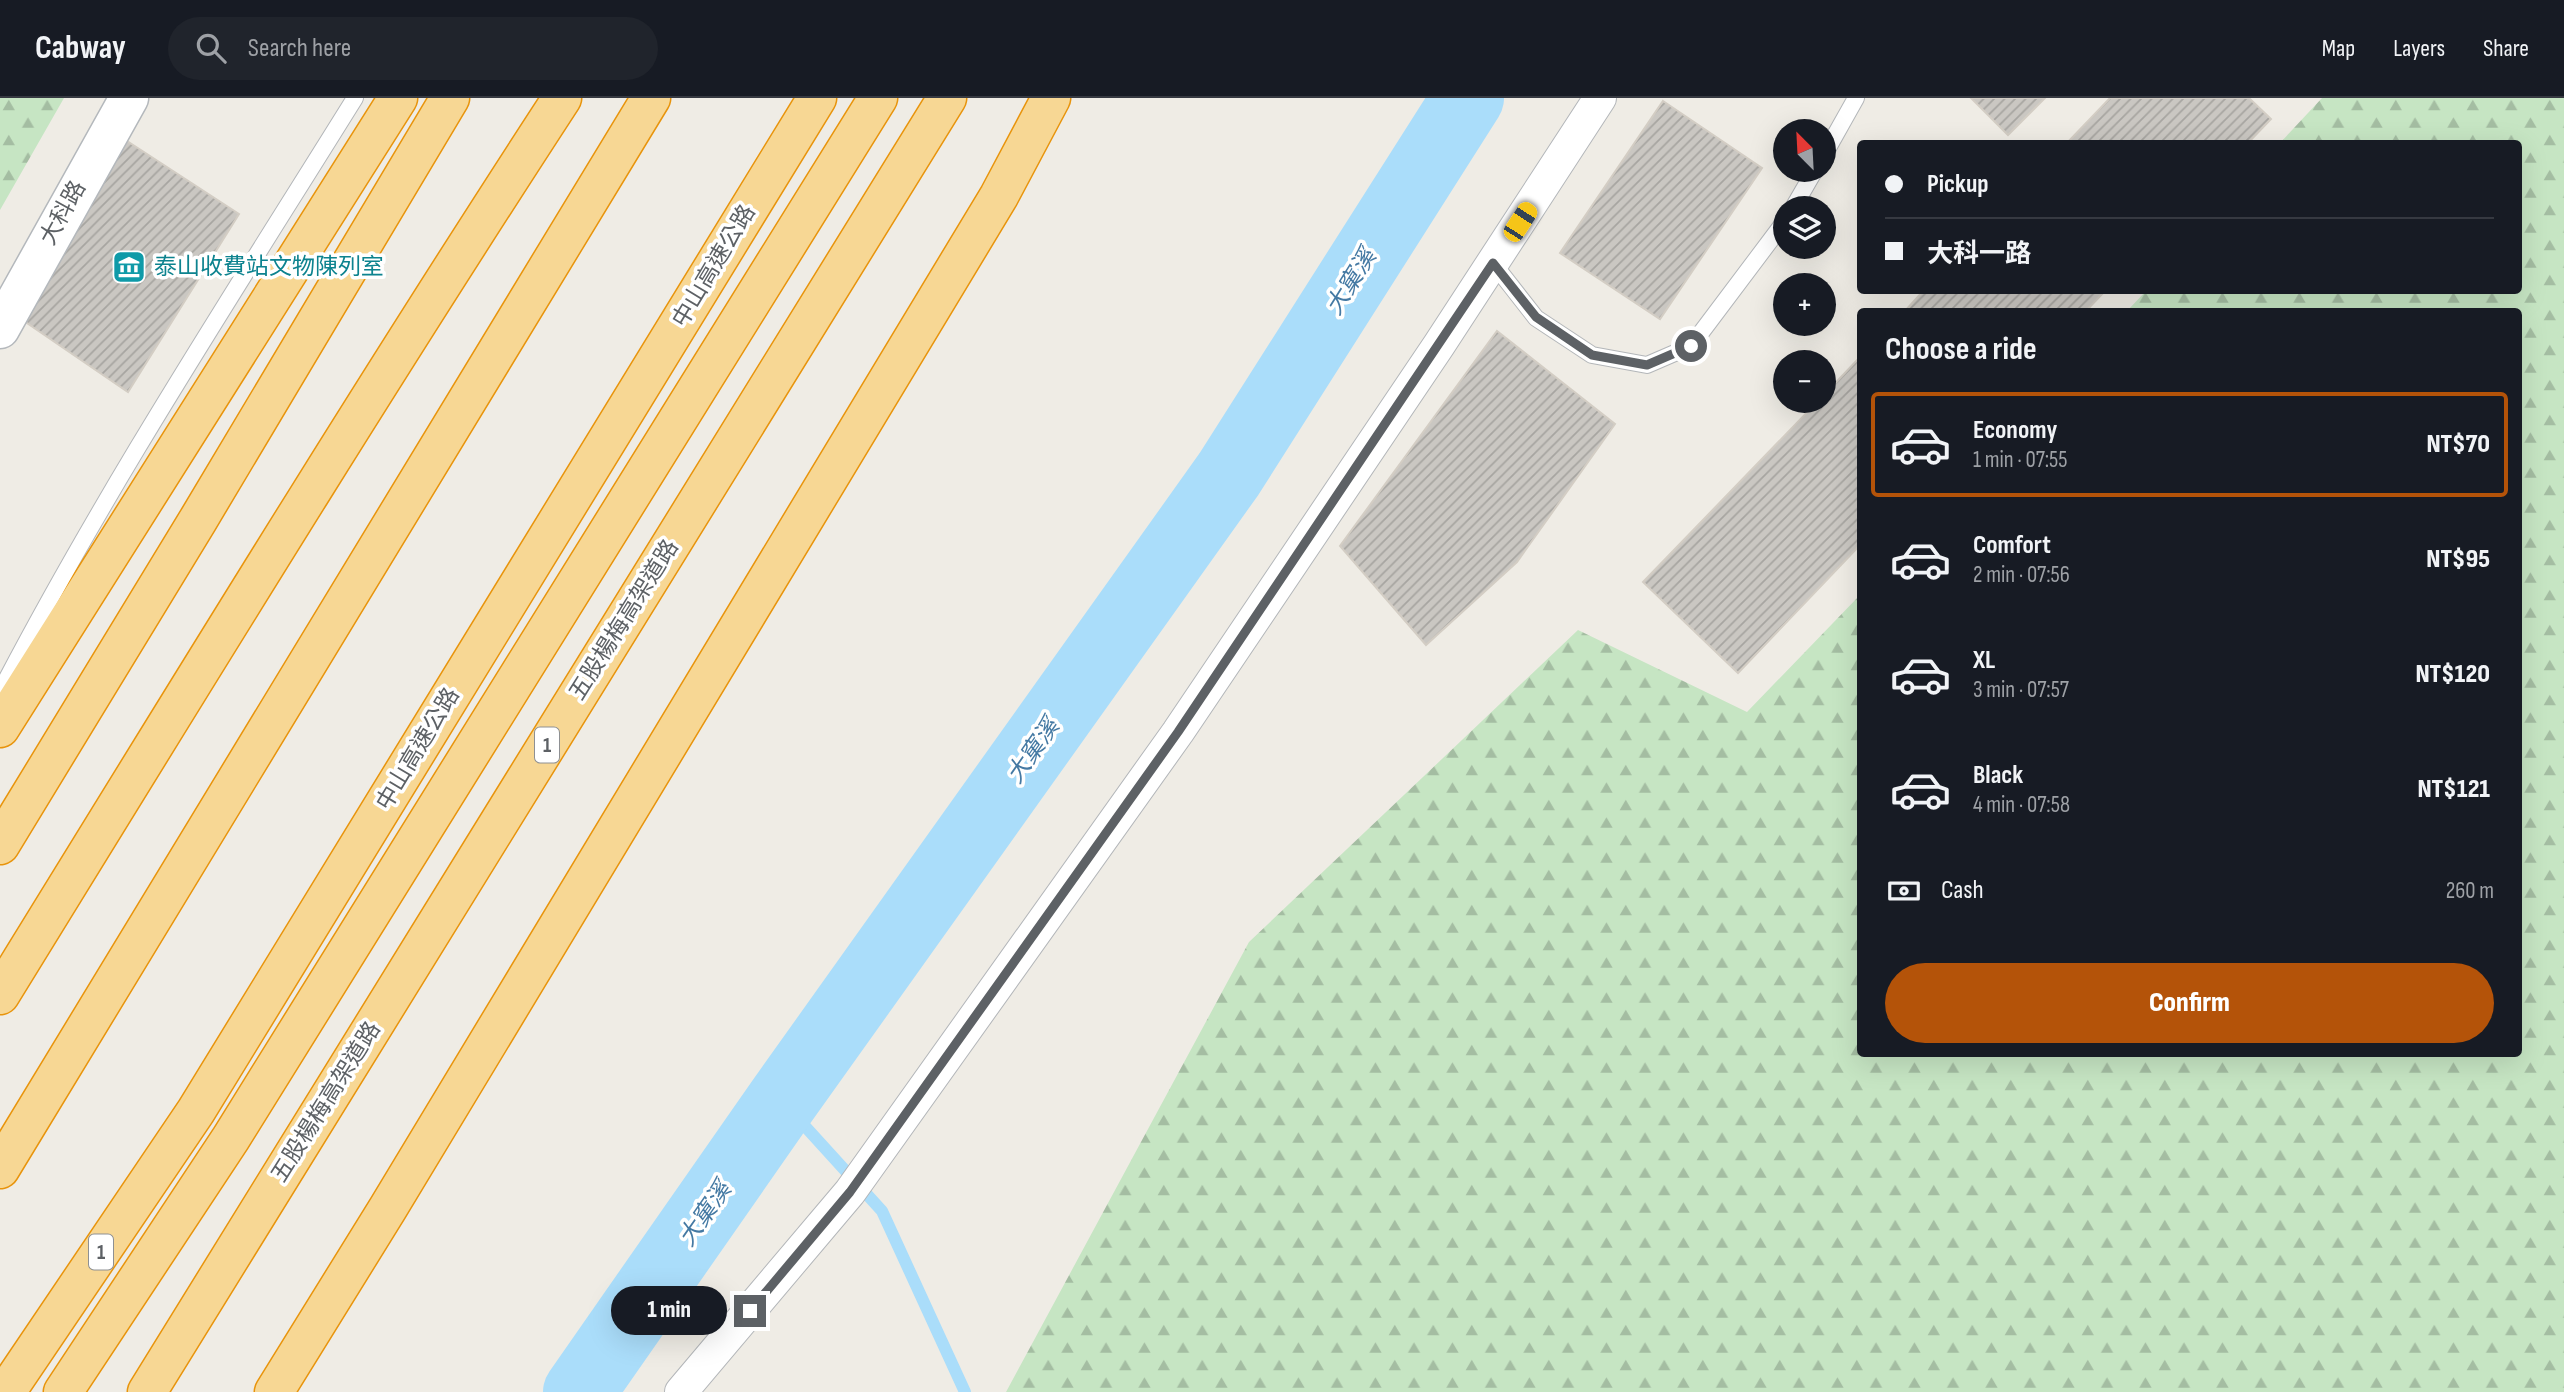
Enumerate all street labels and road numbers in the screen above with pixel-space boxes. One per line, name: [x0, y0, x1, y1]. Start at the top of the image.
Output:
street label: 大科路: [34, 176, 92, 250]
street label: 中山高速公路: [666, 200, 762, 332]
street label: 五股楊梅高架道路: [563, 535, 685, 705]
street label: 中山高速公路: [370, 683, 466, 815]
road number: 1: [535, 728, 559, 762]
street label: 五股楊梅高架道路: [265, 1017, 387, 1187]
road number: 1: [89, 1234, 113, 1270]

